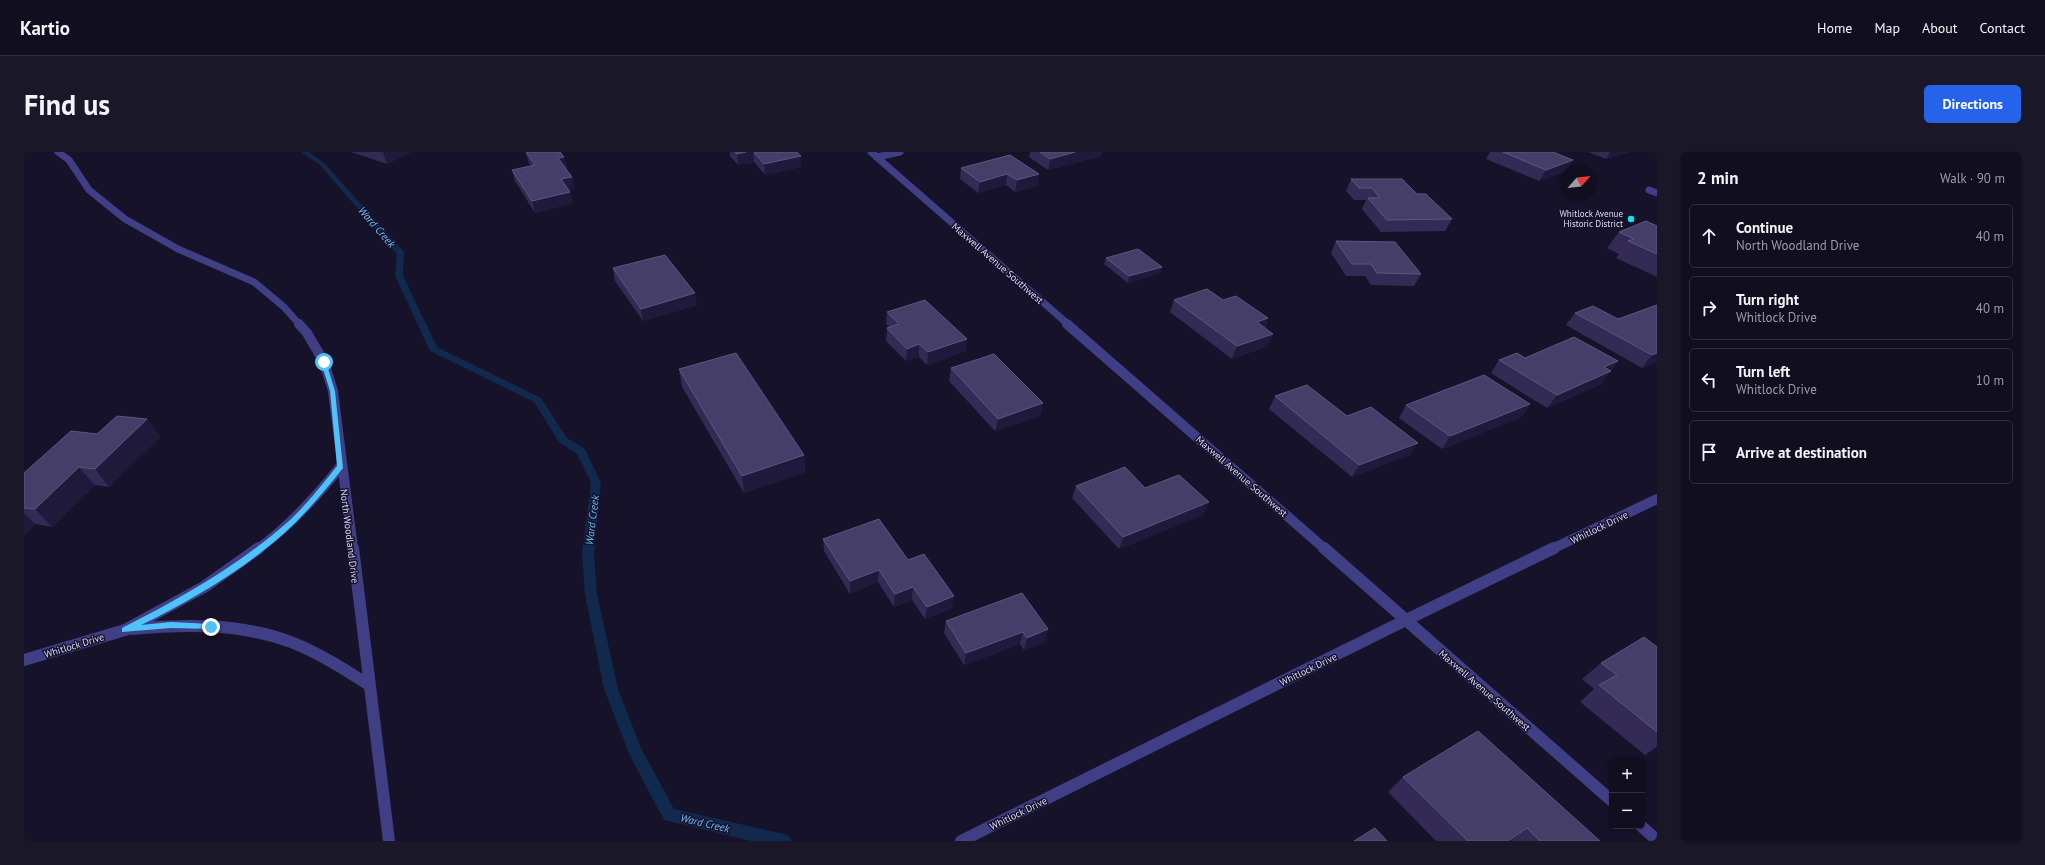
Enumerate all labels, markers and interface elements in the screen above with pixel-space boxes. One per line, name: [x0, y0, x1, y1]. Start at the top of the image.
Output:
text: Kartio: [20, 16, 70, 40]
text: Home: [1817, 19, 1852, 37]
text: Map: [1874, 19, 1900, 37]
text: About: [1922, 19, 1958, 37]
text: Contact: [1980, 19, 2025, 37]
button: Directions: [1924, 85, 2021, 123]
text: Find us: [24, 86, 110, 123]
north arrow: [1561, 164, 1597, 200]
text: 2 min: [1697, 167, 1738, 189]
text: Walk · 90 m: [1940, 170, 2005, 187]
water label: Ward Creek: [355, 203, 399, 251]
place label: Whitlock Avenue Historic District: [1559, 208, 1623, 229]
marker: Whitlock Avenue Historic District: [1626, 214, 1636, 224]
text: Continue: [1736, 218, 1793, 237]
street label: Maxwell Avenue Southwest: [949, 220, 1047, 307]
icon: ahead: [1698, 225, 1720, 247]
text: 40 m: [1976, 228, 2004, 245]
text: North Woodland Drive: [1736, 237, 1859, 254]
text: Turn right: [1736, 290, 1799, 309]
icon: right: [1698, 297, 1720, 319]
text: 40 m: [1976, 300, 2004, 317]
text: Whitlock Drive: [1736, 309, 1817, 326]
route start: [315, 353, 333, 371]
text: Turn left: [1736, 362, 1790, 381]
icon: left: [1698, 369, 1720, 391]
text: 10 m: [1976, 372, 2004, 389]
text: Whitlock Drive: [1736, 381, 1817, 398]
street label: Maxwell Avenue Southwest: [1193, 433, 1291, 520]
icon: arrive: [1698, 441, 1720, 463]
text: Arrive at destination: [1736, 443, 1867, 462]
street label: North Woodland Drive: [337, 488, 362, 584]
water label: Ward Creek: [582, 493, 602, 546]
street label: Whitlock Drive: [1568, 508, 1630, 547]
route end: [202, 618, 220, 636]
street label: Whitlock Drive: [43, 630, 106, 661]
street label: Maxwell Avenue Southwest: [1436, 647, 1534, 734]
street label: Whitlock Drive: [1277, 650, 1339, 689]
map controls: [1609, 757, 1645, 829]
button: +: [1609, 757, 1645, 793]
button: −: [1609, 793, 1645, 829]
street label: Whitlock Drive: [987, 794, 1049, 833]
water label: Ward Creek: [679, 811, 732, 836]

